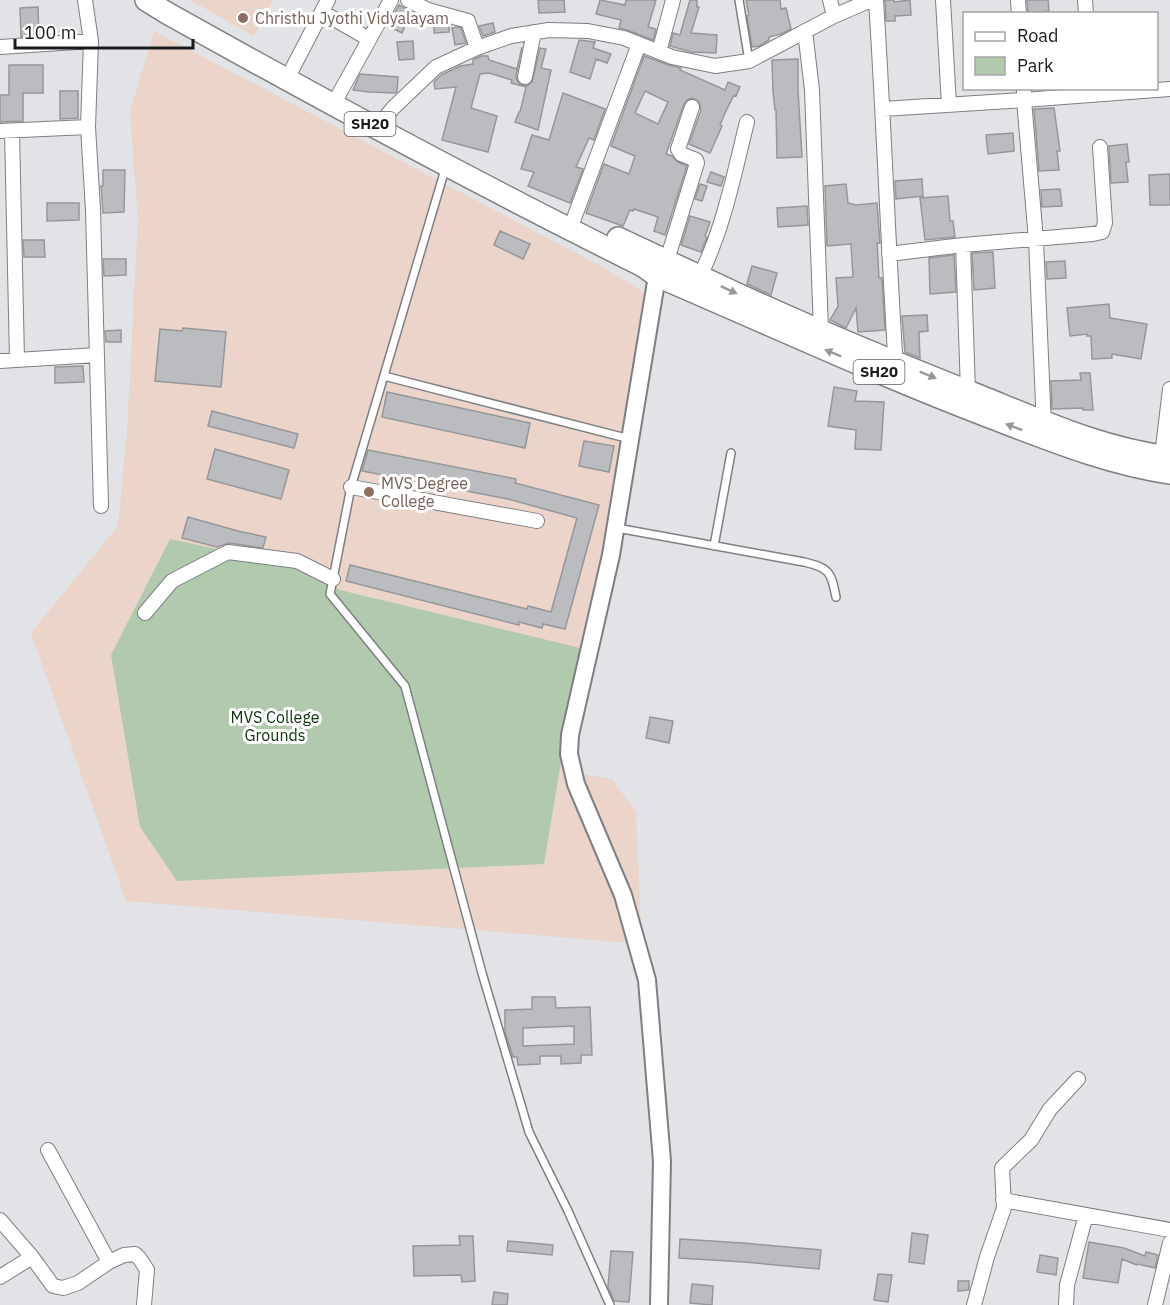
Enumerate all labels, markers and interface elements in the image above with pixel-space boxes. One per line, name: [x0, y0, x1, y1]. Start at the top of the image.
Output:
place label: Christhu Jyothi Vidyalayam: [255, 8, 449, 28]
marker: Christhu Jyothi Vidyalayam: [236, 11, 250, 25]
scale bar: [15, 12, 194, 50]
legend: [963, 12, 1158, 90]
text: 100 m: [24, 21, 76, 44]
text: Road: [1017, 24, 1058, 47]
text: Park: [1017, 54, 1054, 77]
road number: SH20: [344, 112, 395, 136]
one-way arrow: [721, 285, 738, 294]
one-way arrow: [825, 348, 842, 357]
road number: SH20: [854, 360, 904, 384]
one-way arrow: [919, 370, 937, 380]
one-way arrow: [1005, 421, 1023, 431]
place label: MVS Degree College: [381, 473, 468, 511]
marker: MVS Degree College: [362, 485, 376, 499]
park label: MVS College Grounds: [230, 707, 320, 745]

